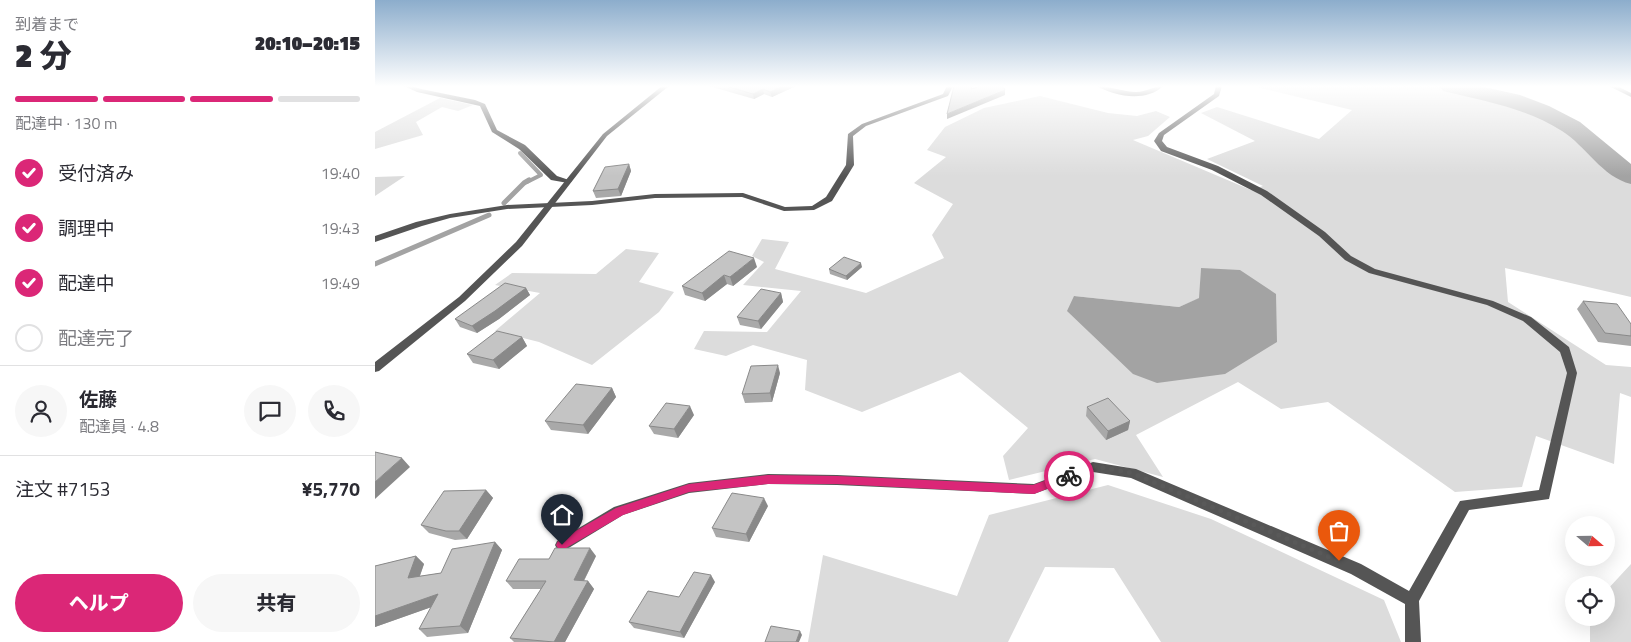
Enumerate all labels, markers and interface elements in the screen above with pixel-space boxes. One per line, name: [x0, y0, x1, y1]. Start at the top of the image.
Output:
text: 到着まで: [15, 12, 79, 36]
text: 20:10–20:15: [255, 28, 360, 57]
text: 2 分: [15, 31, 71, 79]
text: 配達中 · 130 m: [15, 111, 117, 135]
text: 受付済み: [58, 158, 134, 187]
icon: check: [15, 159, 43, 187]
text: 19:40: [321, 161, 360, 185]
text: 調理中: [58, 213, 115, 242]
icon: check: [15, 214, 43, 242]
text: 19:43: [321, 216, 360, 240]
text: 配達中: [58, 268, 115, 297]
icon: check: [15, 269, 43, 297]
text: 19:49: [321, 271, 360, 295]
text: 配達完了: [58, 323, 134, 352]
text: 佐藤: [79, 384, 117, 413]
button: person: [15, 385, 67, 437]
button: chat: [244, 385, 296, 437]
button: phone: [308, 385, 360, 437]
text: 配達員 · 4.8: [79, 414, 159, 438]
courier: [1044, 451, 1094, 501]
icon: bike: [1055, 462, 1083, 490]
text: 注文 #7153: [15, 474, 110, 503]
text: ¥5,770: [302, 474, 360, 503]
pin: [541, 494, 583, 545]
icon: home: [548, 501, 576, 529]
pin: [1318, 510, 1360, 561]
north arrow: [1565, 516, 1615, 566]
map controls: [1565, 516, 1615, 626]
icon: bag: [1325, 517, 1353, 545]
button: ヘルプ: [15, 574, 183, 632]
button: 共有: [193, 574, 360, 632]
button: locate: [1565, 576, 1615, 626]

